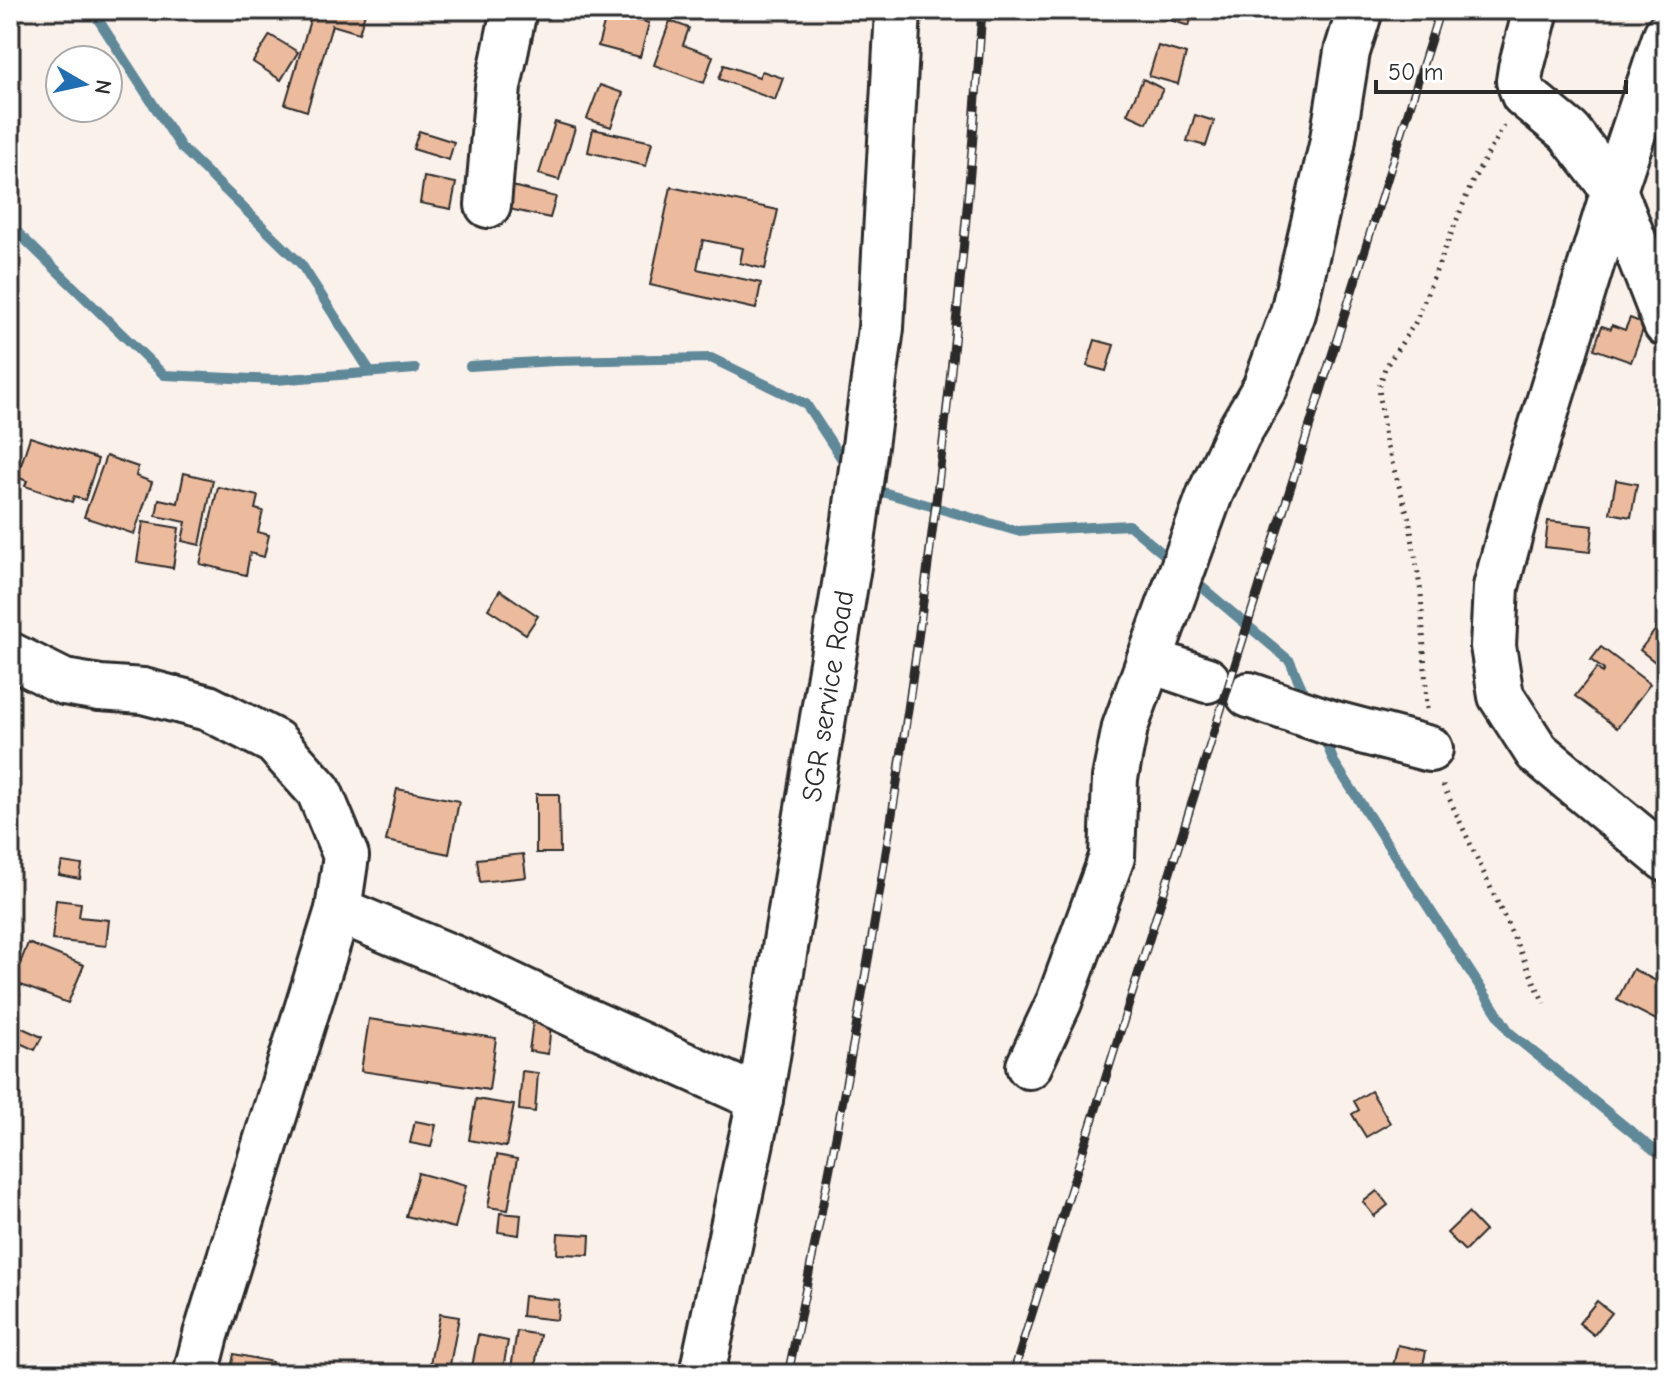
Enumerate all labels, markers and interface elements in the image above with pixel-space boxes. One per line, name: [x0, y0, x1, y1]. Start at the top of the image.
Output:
north arrow: [44, 44, 124, 124]
scale bar: [1376, 44, 1626, 94]
text: 50 m: [1388, 58, 1444, 86]
text: N: [89, 78, 117, 96]
street label: SGR service Road: [795, 588, 861, 804]

